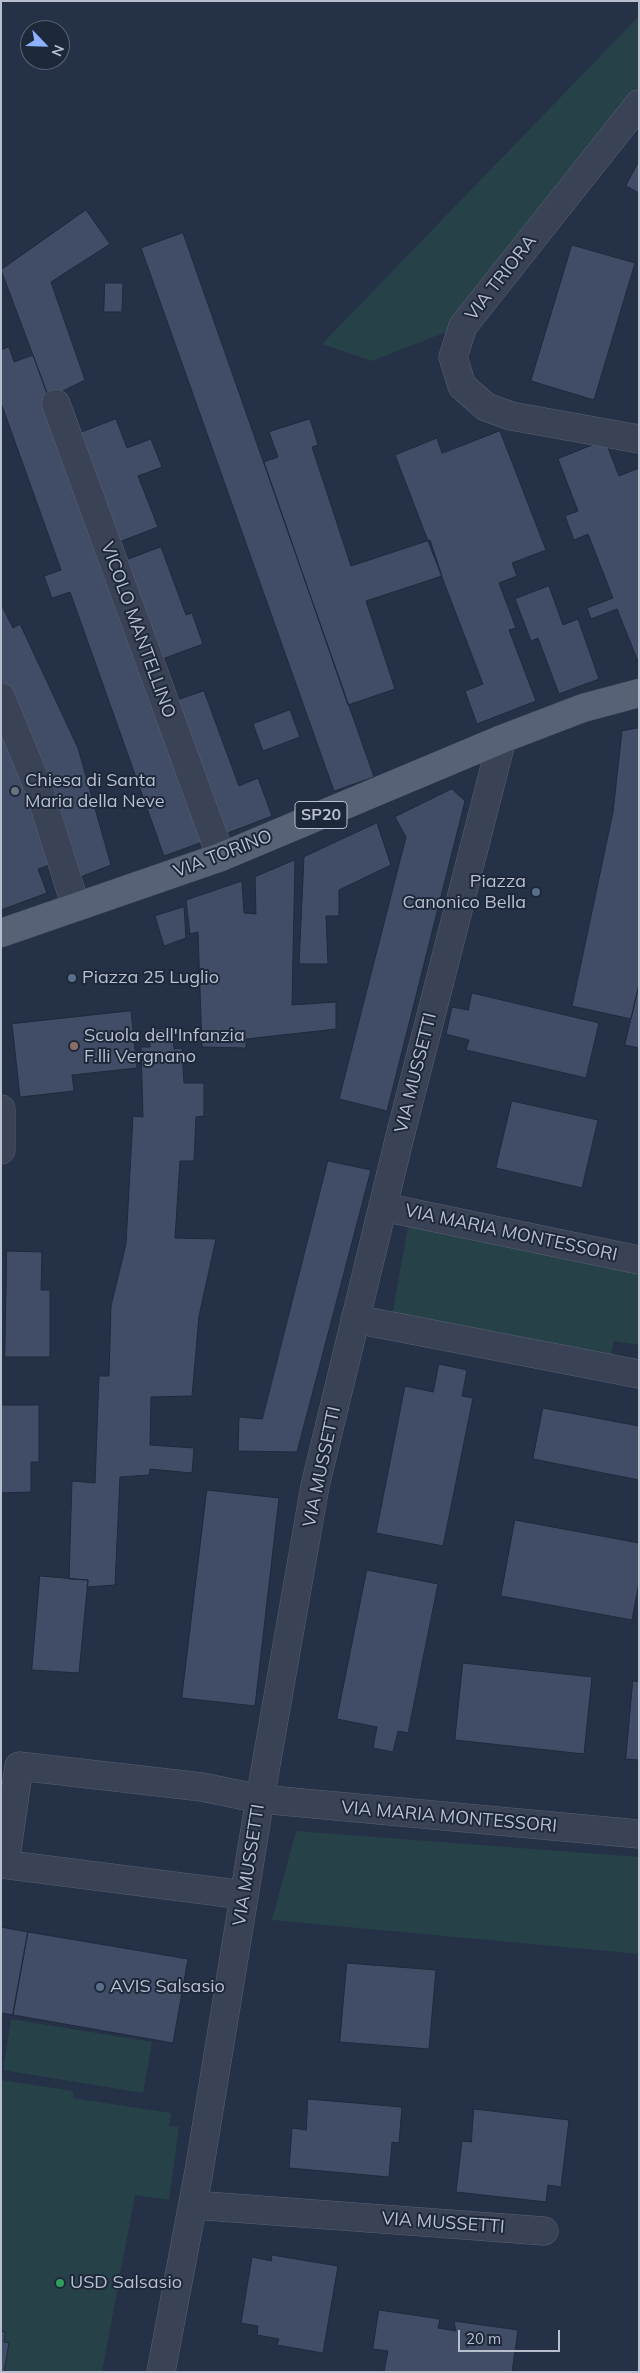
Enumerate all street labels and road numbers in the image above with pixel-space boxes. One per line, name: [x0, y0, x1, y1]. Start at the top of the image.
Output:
street label: VIA TRIORA: [461, 231, 541, 325]
street label: VICOLO MANTELLINO: [96, 539, 180, 721]
road number: SP20: [295, 802, 347, 828]
street label: VIA TORINO: [171, 825, 275, 883]
street label: VIA MUSSETTI: [391, 1011, 441, 1135]
street label: VIA MARIA MONTESSORI: [403, 1200, 619, 1266]
street label: VIA MUSSETTI: [299, 1405, 345, 1529]
street label: VIA MARIA MONTESSORI: [340, 1797, 558, 1837]
street label: VIA MUSSETTI: [229, 1803, 269, 1927]
street label: VIA MUSSETTI: [381, 2208, 505, 2238]

